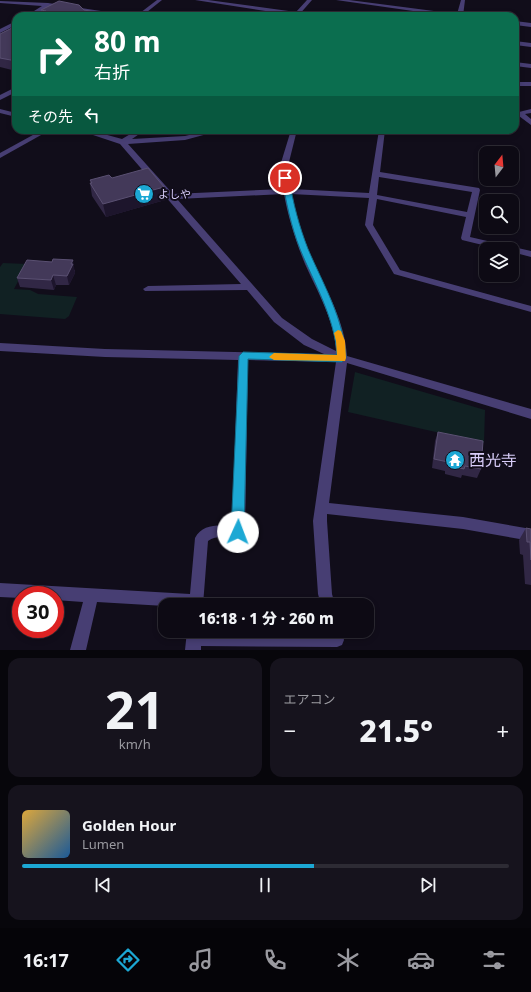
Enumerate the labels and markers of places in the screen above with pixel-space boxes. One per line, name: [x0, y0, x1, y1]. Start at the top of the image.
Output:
pin: [268, 161, 302, 195]
supermarket icon: よしや: [133, 183, 155, 205]
place label: よしや: [158, 186, 191, 201]
temple icon: 西光寺: [444, 449, 466, 471]
place label: 西光寺: [469, 449, 517, 471]

